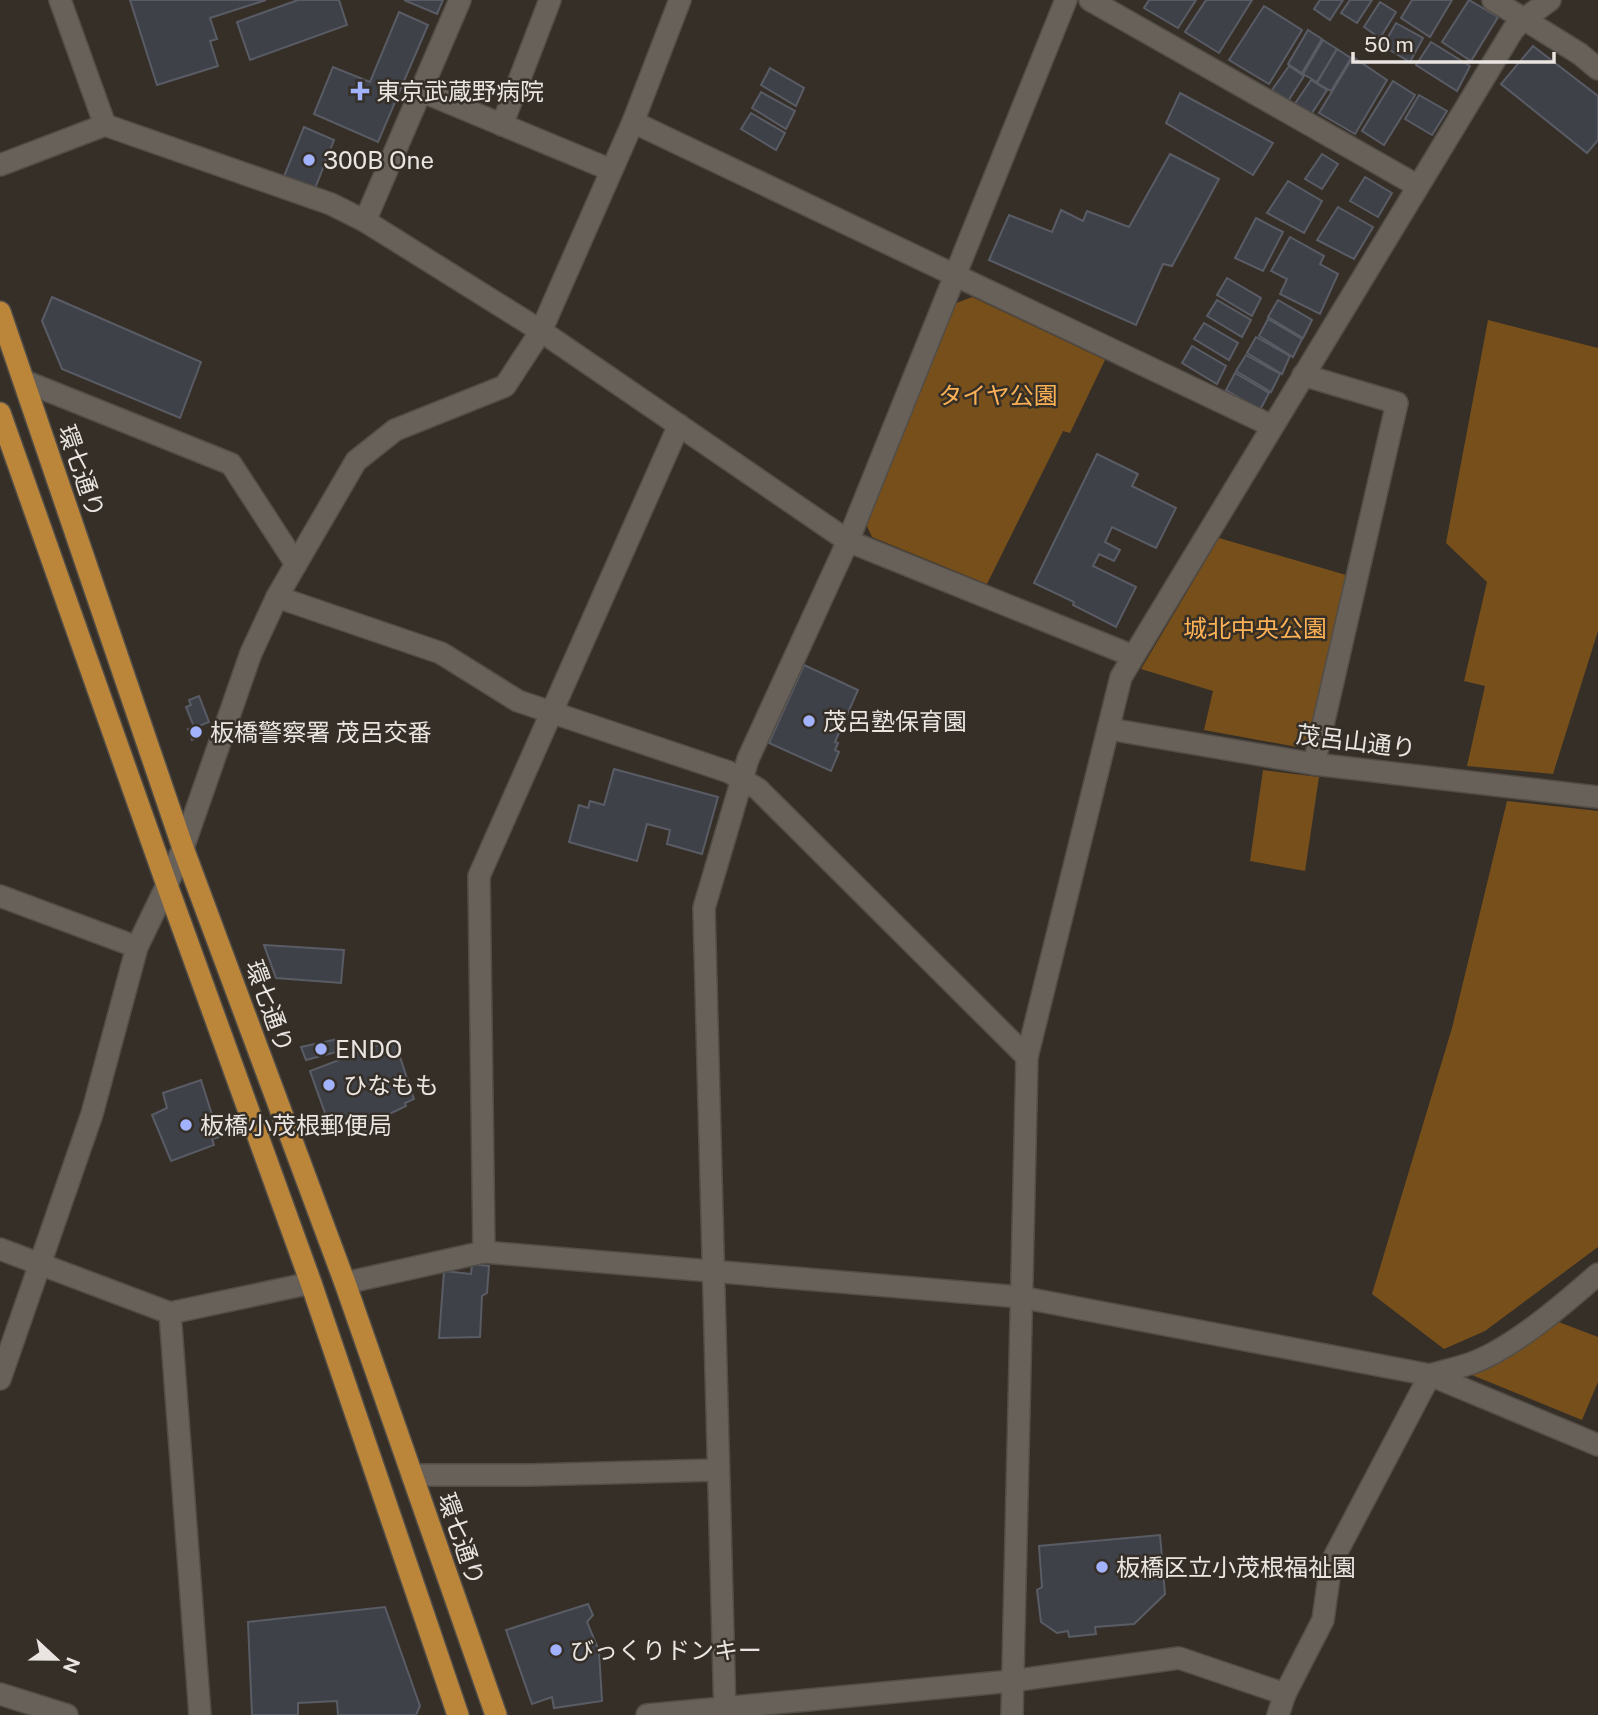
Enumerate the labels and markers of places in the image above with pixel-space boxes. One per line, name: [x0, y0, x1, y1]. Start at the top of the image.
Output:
place label: 東京武蔵野病院: [376, 77, 544, 105]
marker: 東京武蔵野病院: [350, 81, 370, 101]
place label: 300B One: [323, 146, 434, 174]
marker: 300B One: [301, 152, 317, 168]
place label: 茂呂塾保育園: [823, 707, 967, 735]
marker: 茂呂塾保育園: [801, 713, 817, 729]
place label: 板橋警察署 茂呂交番: [210, 718, 432, 746]
marker: 板橋警察署 茂呂交番: [188, 724, 204, 740]
place label: ENDO: [335, 1035, 402, 1063]
marker: ENDO: [313, 1041, 329, 1057]
place label: ひなもも: [343, 1071, 439, 1099]
marker: ひなもも: [321, 1077, 337, 1093]
place label: 板橋小茂根郵便局: [200, 1111, 392, 1139]
marker: 板橋小茂根郵便局: [178, 1117, 194, 1133]
place label: 板橋区立小茂根福祉園: [1116, 1553, 1356, 1581]
marker: 板橋区立小茂根福祉園: [1094, 1559, 1110, 1575]
place label: びっくりドンキー: [570, 1636, 762, 1664]
marker: びっくりドンキー: [548, 1642, 564, 1658]

